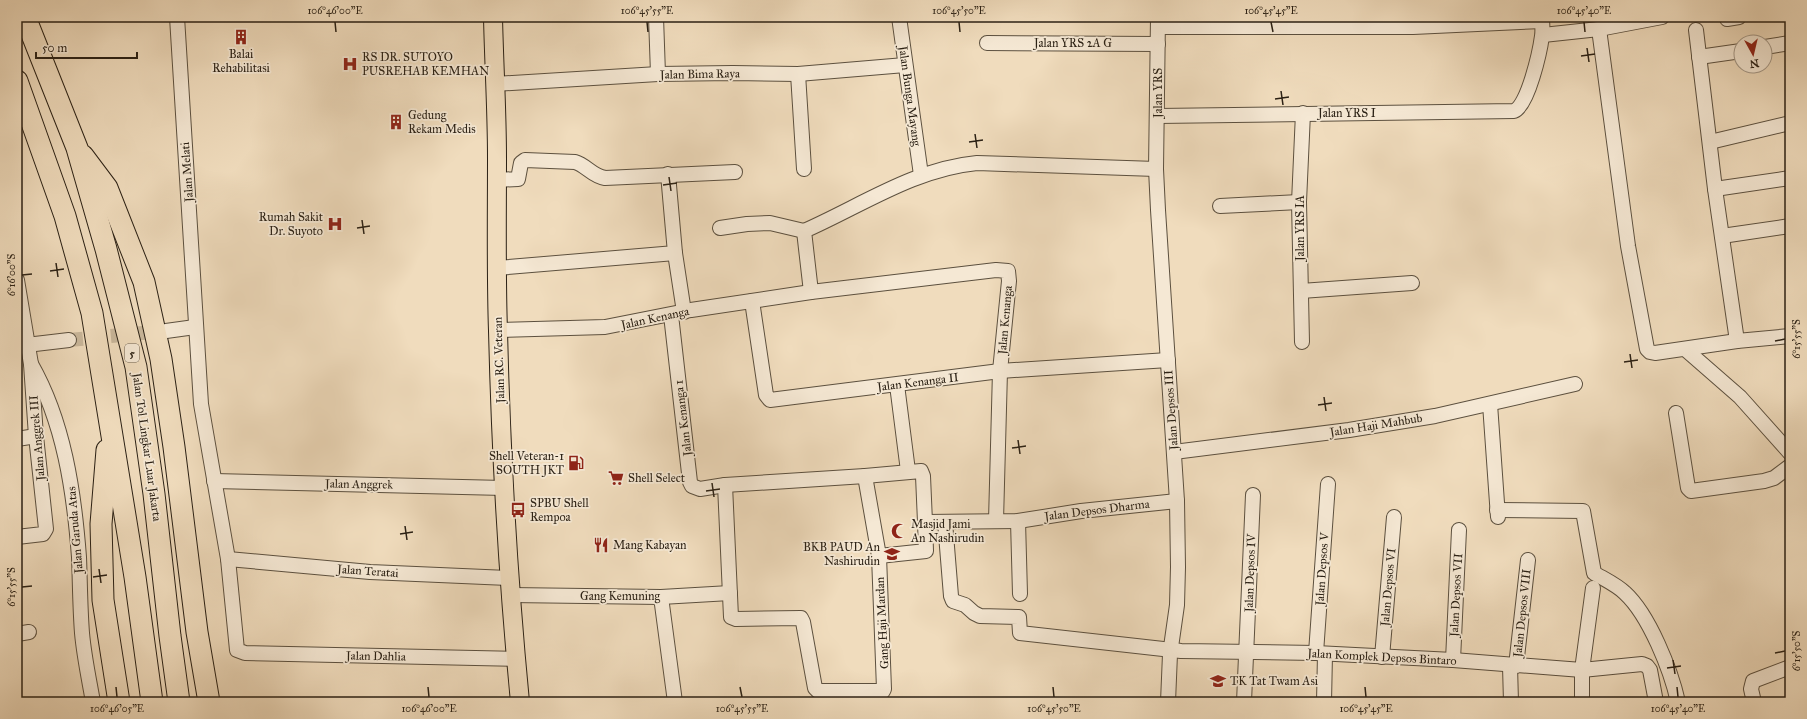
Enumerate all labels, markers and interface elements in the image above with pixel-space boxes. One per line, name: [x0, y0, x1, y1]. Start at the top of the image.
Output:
text: 106°46'00"E: [307, 5, 363, 17]
text: 106°45'55"E: [621, 5, 673, 17]
text: 106°45'50"E: [932, 5, 986, 17]
text: 106°45'45"E: [1244, 5, 1298, 17]
text: 106°45'40"E: [1557, 5, 1611, 17]
building icon: Balai Rehabilitasi: [232, 28, 250, 46]
scale bar: [36, 34, 137, 60]
north arrow: [1733, 34, 1773, 74]
street label: Jalan YRS 2A G: [1032, 36, 1112, 51]
text: 50 m: [42, 41, 67, 55]
street label: Jalan Bunga Mayang: [895, 43, 924, 148]
place label: Balai Rehabilitasi: [212, 47, 271, 75]
place label: RS DR. SUTOYO PUSREHAB KEMHAN: [362, 50, 489, 78]
hospital icon: RS DR. SUTOYO PUSREHAB KEMHAN: [341, 55, 359, 73]
text: N: [1748, 56, 1760, 71]
street label: Jalan Bima Raya: [658, 66, 741, 83]
street label: Jalan YRS: [1151, 68, 1166, 120]
street label: Jalan YRS I: [1316, 106, 1376, 121]
place label: Gedung Rekam Medis: [408, 108, 476, 136]
building icon: Gedung Rekam Medis: [387, 113, 405, 131]
street label: Jalan Melati: [178, 141, 197, 204]
street label: Jalan YRS IA: [1293, 195, 1308, 263]
place label: Rumah Sakit Dr. Suyoto: [259, 210, 324, 238]
hospital icon: Rumah Sakit Dr. Suyoto: [326, 215, 344, 233]
text: 6°16'00"S: [6, 254, 18, 296]
street label: Jalan Kenanga: [995, 284, 1016, 357]
street label: Jalan Kenanga: [618, 304, 691, 333]
street label: Jalan RC. Veteran: [490, 316, 509, 405]
text: 6°15'55"S: [1791, 319, 1803, 359]
road number: 5: [125, 344, 139, 362]
street label: Jalan Depsos III: [1161, 369, 1182, 453]
street label: Jalan Tol Lingkar Luar Jakarta: [128, 370, 164, 523]
street label: Jalan Kenanga II: [874, 370, 960, 395]
street label: Jalan Kenanga 1: [671, 379, 696, 459]
street label: Jalan Anggrek III: [26, 395, 49, 483]
street label: Jalan Haji Mahbub: [1327, 411, 1424, 441]
place label: Shell Veteran-1 SOUTH JKT: [489, 449, 564, 478]
fuel station icon: Shell Veteran-1 SOUTH JKT: [567, 454, 585, 472]
supermarket icon: Shell Select: [607, 469, 625, 487]
place label: Shell Select: [628, 471, 686, 485]
street label: Jalan Anggrek: [323, 476, 393, 493]
street label: Jalan Garuda Atas: [64, 486, 87, 576]
place label: SPBU Shell Rempoa: [530, 496, 589, 524]
street label: Jalan Depsos Dharma: [1042, 496, 1151, 525]
bus stop icon: SPBU Shell Rempoa: [509, 501, 527, 519]
place label: Masjid Jami An Nashirudin: [910, 517, 985, 545]
mosque icon: Masjid Jami An Nashirudin: [890, 522, 908, 540]
street label: Jalan Depsos V: [1312, 531, 1333, 608]
street label: Jalan Depsos IV: [1242, 533, 1259, 614]
restaurant icon: Mang Kabayan: [592, 536, 610, 554]
place label: Mang Kabayan: [613, 538, 687, 553]
place label: BKB PAUD An Nashirudin: [803, 540, 881, 568]
school or university icon: BKB PAUD An Nashirudin: [883, 545, 901, 563]
street label: Jalan Depsos VI: [1377, 547, 1399, 629]
street label: Jalan Depsos VII: [1447, 553, 1466, 639]
street label: Jalan Teratai: [335, 562, 400, 581]
text: 6°15'55"S: [6, 567, 18, 607]
street label: Jalan Depsos VIII: [1510, 568, 1535, 660]
street label: Gang Haji Mardan: [873, 576, 892, 669]
street label: Gang Kemuning: [580, 589, 660, 604]
text: 6°15'50"S: [1791, 630, 1803, 671]
street label: Jalan Komplek Depsos Bintaro: [1305, 646, 1457, 669]
street label: Jalan Dahlia: [344, 648, 407, 665]
school or university icon: TK Tat Twam Asi: [1209, 672, 1227, 690]
place label: TK Tat Twam Asi: [1230, 674, 1319, 688]
text: 106°46'05"E: [90, 703, 144, 715]
text: 106°46'00"E: [401, 703, 457, 715]
text: 106°45'55"E: [716, 703, 768, 715]
text: 106°45'50"E: [1027, 703, 1081, 715]
text: 106°45'45"E: [1339, 703, 1393, 715]
text: 106°45'40"E: [1651, 703, 1705, 715]

